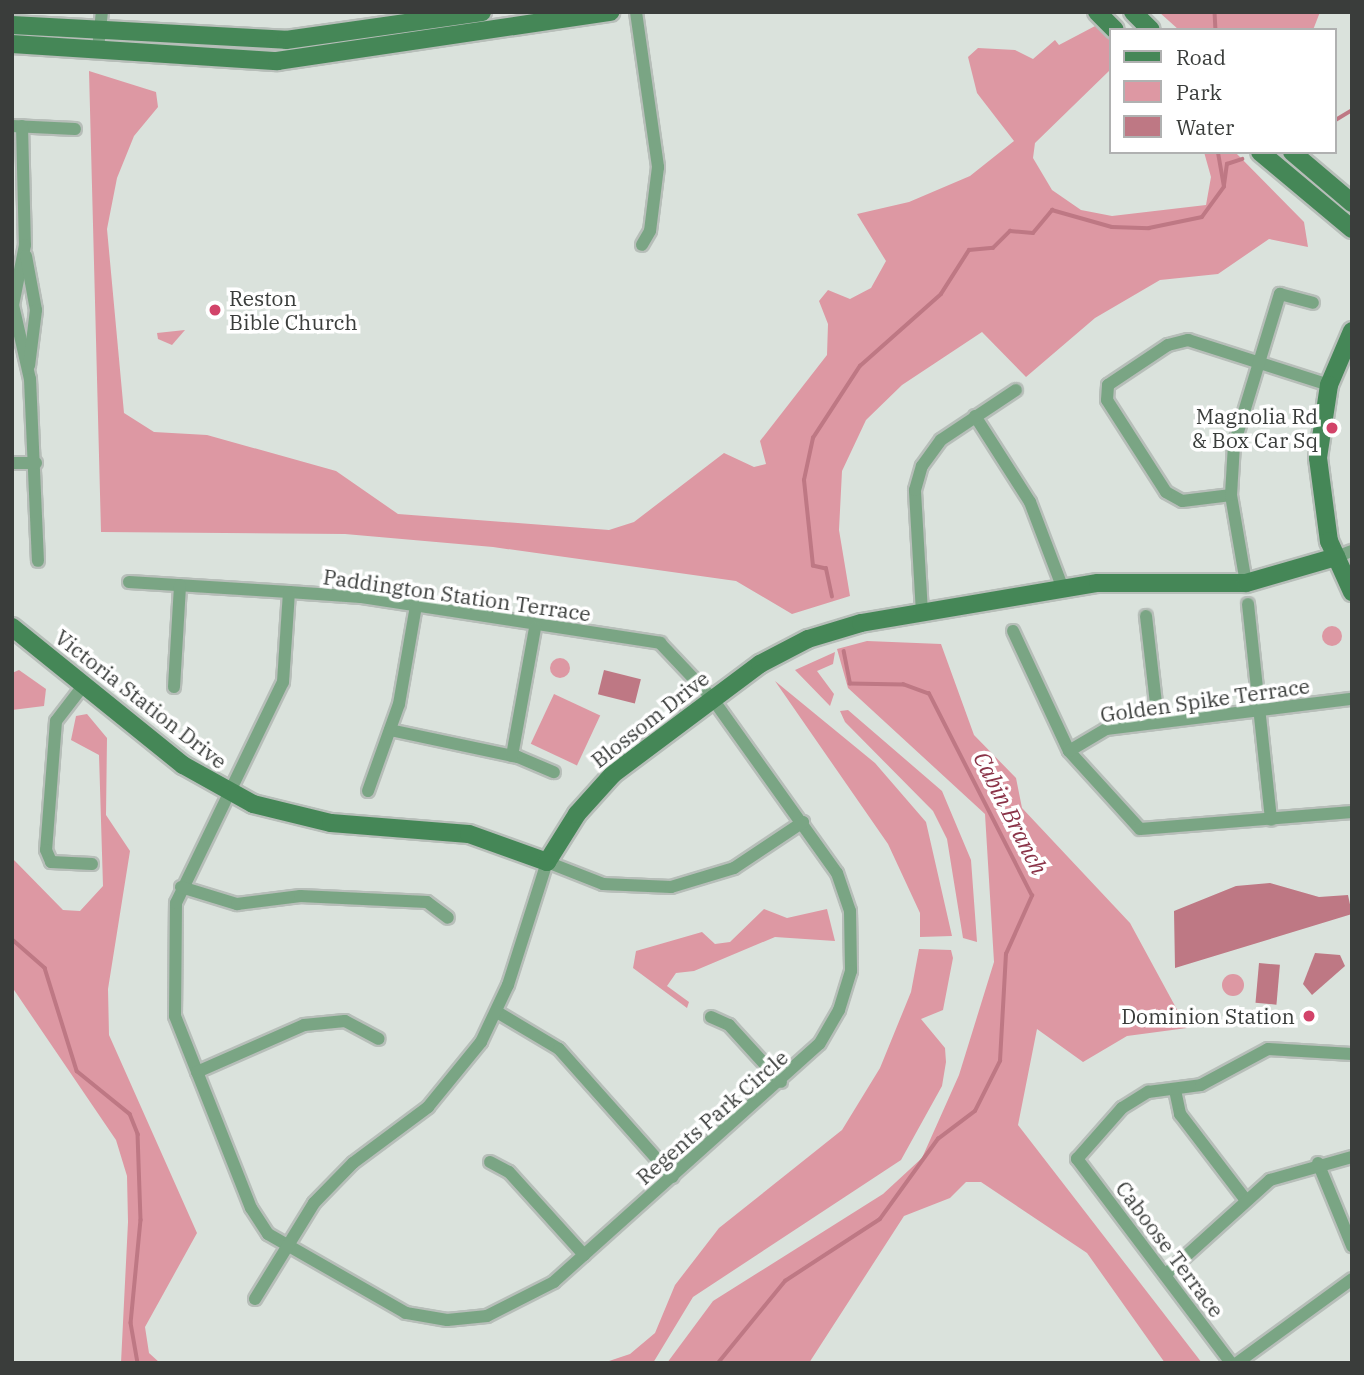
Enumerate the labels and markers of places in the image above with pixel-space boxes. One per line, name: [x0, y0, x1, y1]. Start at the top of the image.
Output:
place label: Reston Bible Church: [229, 285, 358, 335]
marker: Reston Bible Church: [207, 302, 223, 318]
place label: Magnolia Rd & Box Car Sq: [1192, 403, 1318, 453]
marker: Magnolia Rd & Box Car Sq: [1324, 420, 1340, 436]
place label: Dominion Station: [1121, 1003, 1295, 1029]
marker: Dominion Station: [1301, 1008, 1317, 1024]

